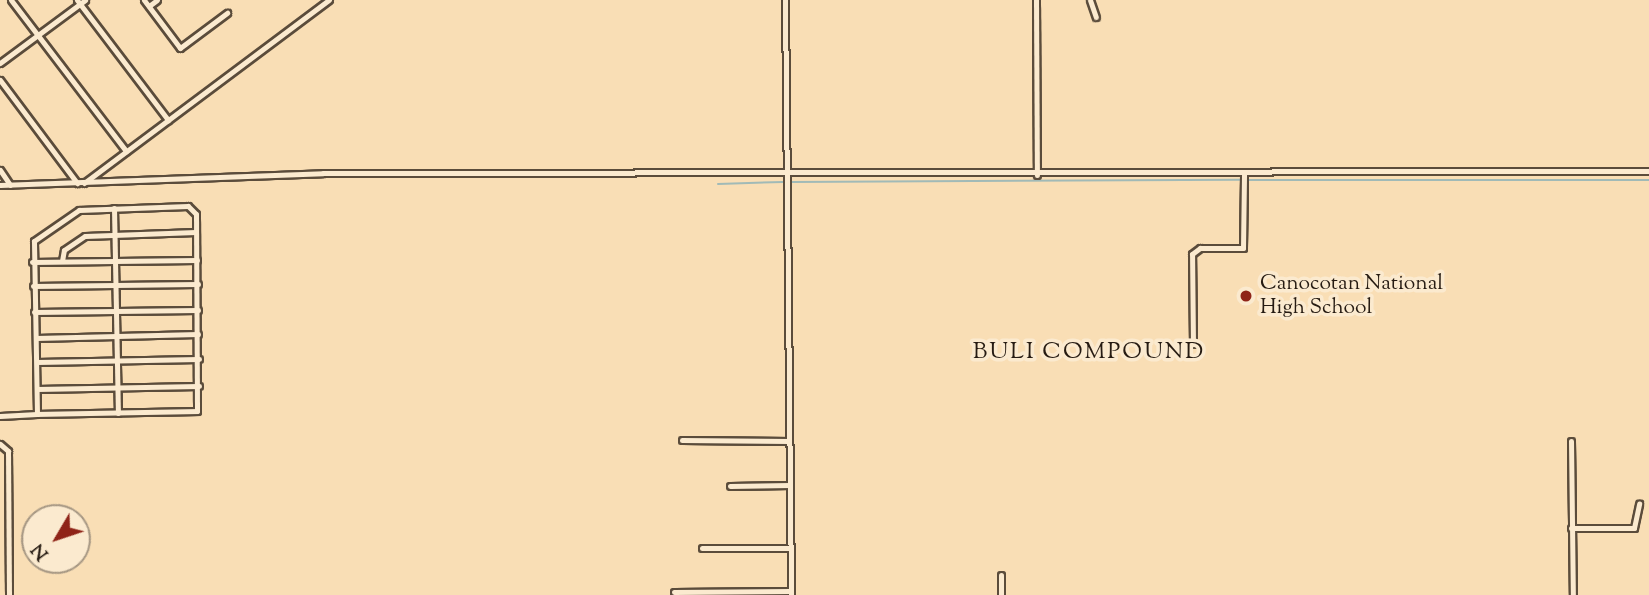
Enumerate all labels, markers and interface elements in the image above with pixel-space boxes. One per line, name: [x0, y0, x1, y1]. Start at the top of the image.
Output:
place label: Canocotan National High School: [1260, 271, 1443, 321]
marker: Canocotan National High School: [1238, 288, 1254, 304]
district label: BULI COMPOUND: [974, 339, 1204, 367]
north arrow: [21, 504, 91, 574]
text: N: [26, 537, 56, 566]

